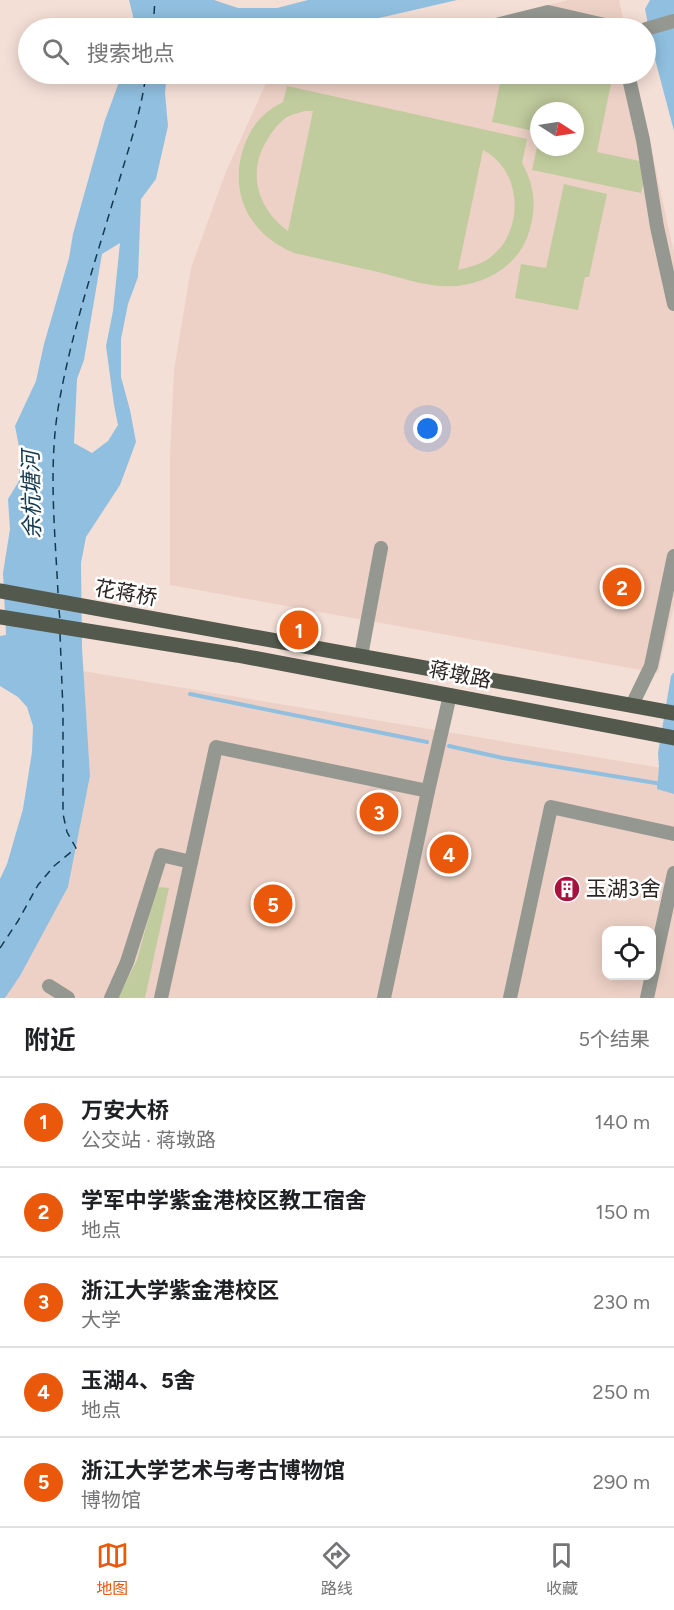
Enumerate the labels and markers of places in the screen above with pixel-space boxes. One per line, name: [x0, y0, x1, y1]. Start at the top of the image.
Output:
pin: 2: [602, 564, 642, 610]
pin: 1: [280, 608, 318, 652]
pin: 3: [360, 790, 398, 834]
pin: 4: [430, 832, 468, 876]
building icon: 玉湖3舍: [552, 874, 582, 904]
place label: 玉湖3舍: [586, 876, 660, 901]
pin: 5: [254, 882, 292, 926]

